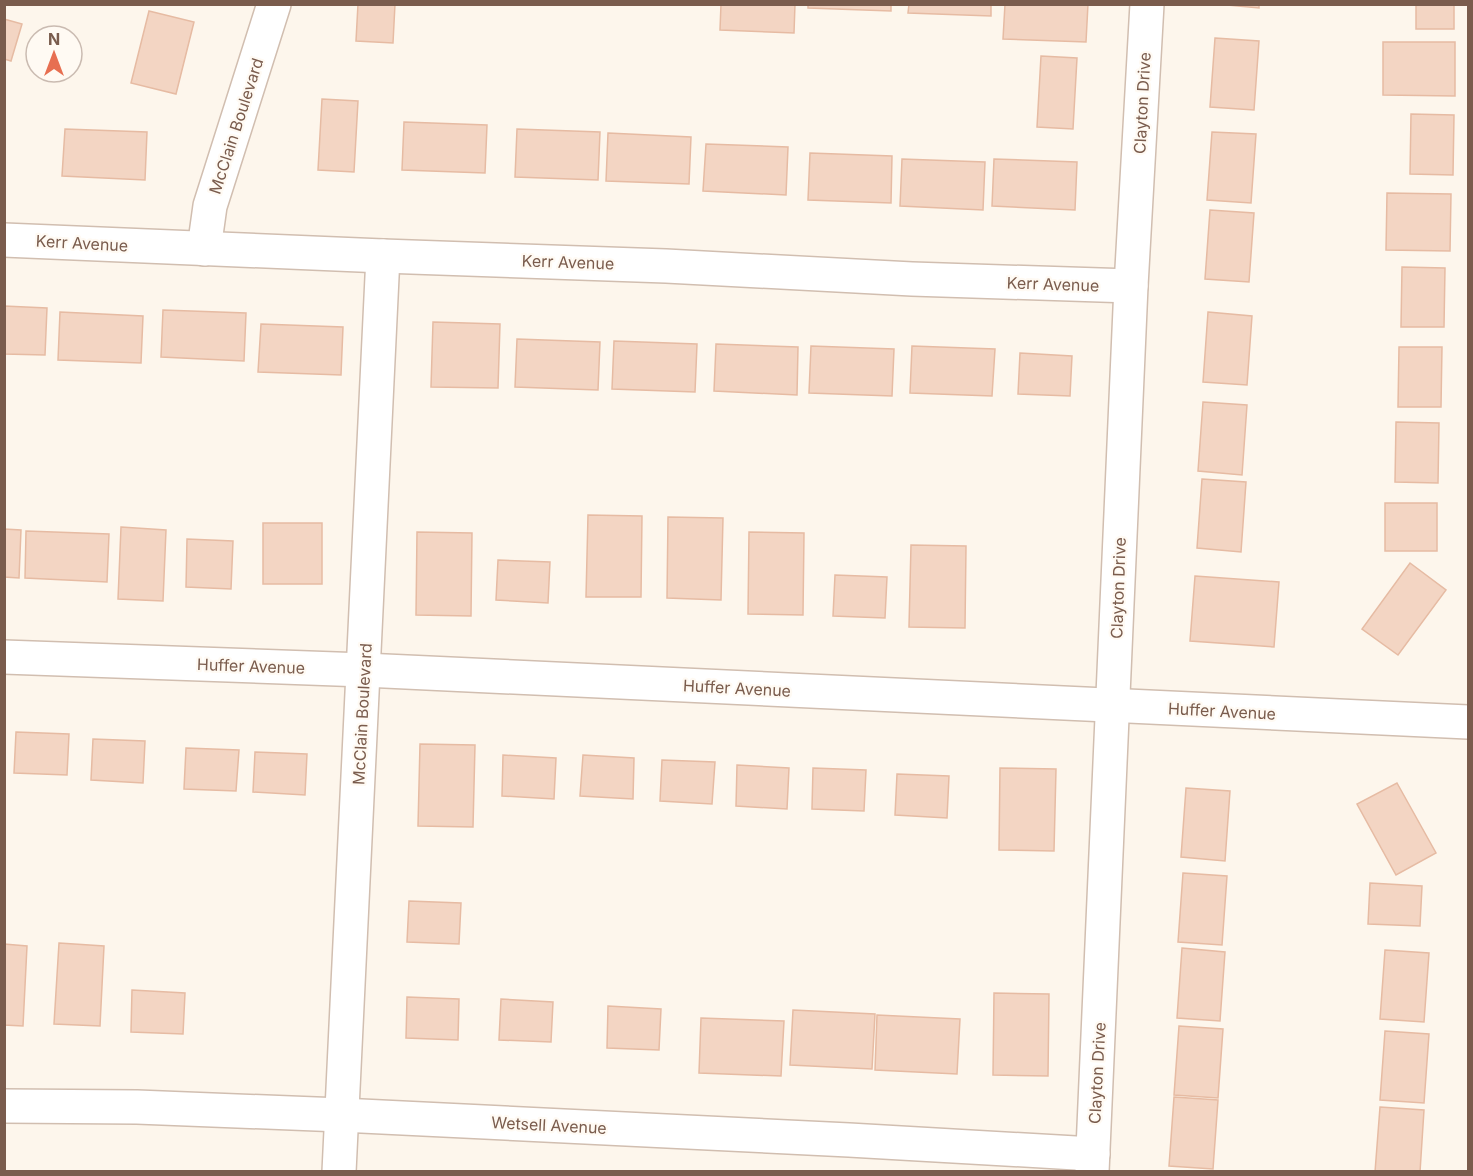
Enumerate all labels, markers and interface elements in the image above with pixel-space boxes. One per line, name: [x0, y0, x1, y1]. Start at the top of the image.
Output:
north arrow: [24, 24, 84, 84]
text: N: [48, 29, 60, 49]
street label: Clayton Drive: [1129, 52, 1155, 154]
street label: McClain Boulevard: [205, 55, 267, 197]
street label: Kerr Avenue: [35, 231, 129, 255]
street label: Kerr Avenue: [521, 250, 615, 274]
street label: Kerr Avenue: [1006, 272, 1100, 296]
street label: Clayton Drive: [1106, 537, 1130, 639]
street label: McClain Boulevard: [348, 643, 376, 785]
street label: Huffer Avenue: [197, 654, 305, 678]
street label: Huffer Avenue: [682, 675, 792, 701]
street label: Huffer Avenue: [1167, 698, 1277, 724]
street label: Clayton Drive: [1084, 1022, 1110, 1124]
street label: Wetsell Avenue: [491, 1112, 607, 1138]

